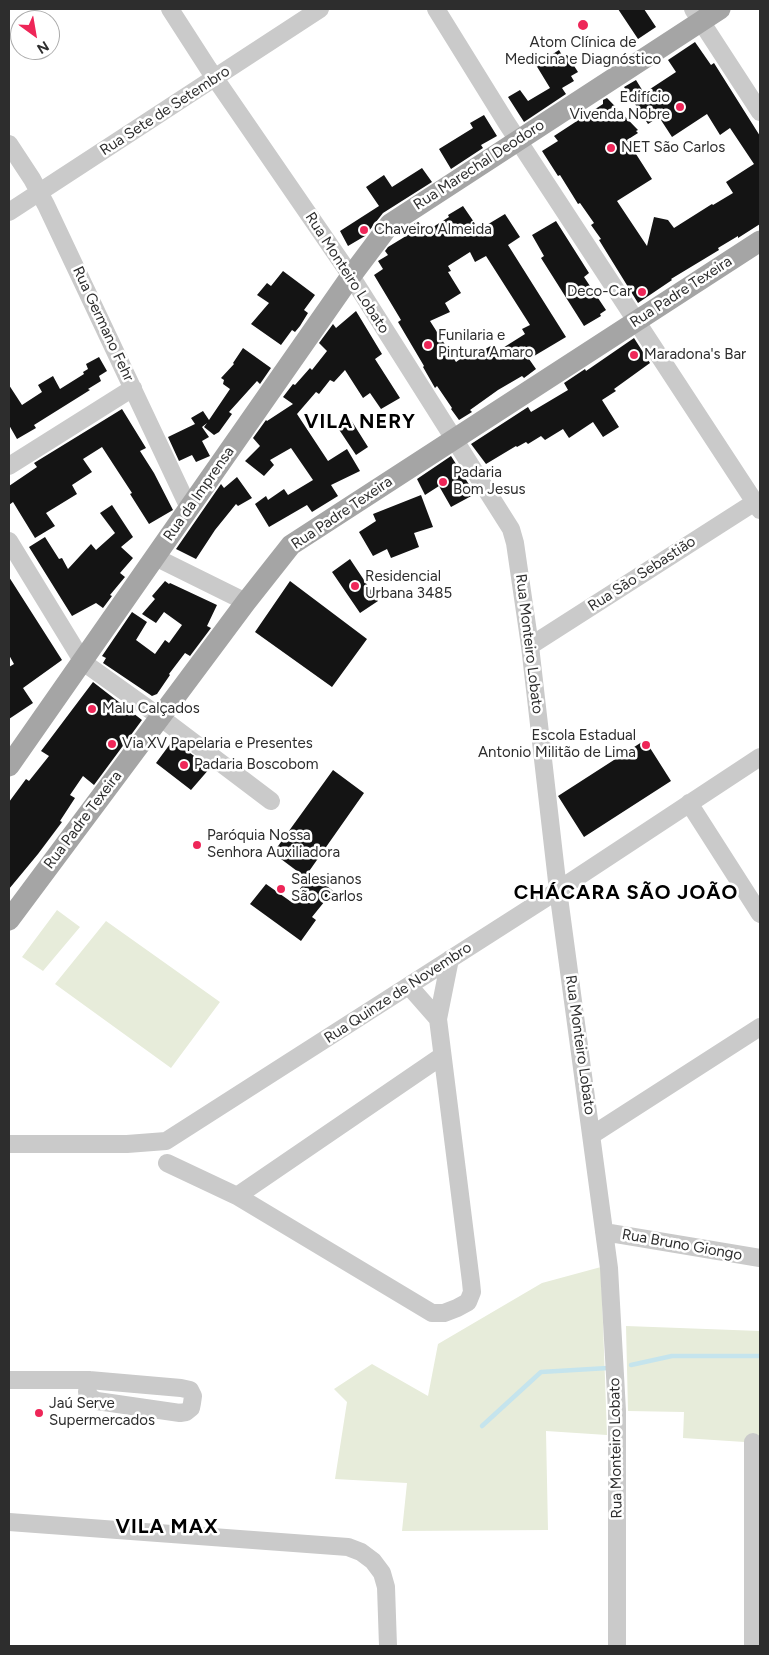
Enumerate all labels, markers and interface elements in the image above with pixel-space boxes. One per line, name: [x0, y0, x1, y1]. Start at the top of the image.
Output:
north arrow: [10, 10, 60, 60]
marker: Atom Clínica de Medicina e Diagnóstico: [576, 18, 590, 32]
place label: Atom Clínica de Medicina e Diagnóstico: [505, 34, 661, 69]
text: N: [34, 37, 52, 57]
street label: Rua Sete de Setembro: [97, 62, 233, 160]
place label: Edifício Vivenda Nobre: [569, 89, 670, 124]
marker: Edifício Vivenda Nobre: [674, 101, 686, 113]
street label: Rua Marechal Deodoro: [410, 116, 548, 214]
place label: NET São Carlos: [621, 139, 725, 157]
marker: NET São Carlos: [605, 142, 617, 154]
street label: Rua Monteiro Lobato: [301, 209, 393, 337]
place label: Chaveiro Almeida: [374, 221, 492, 239]
marker: Chaveiro Almeida: [358, 224, 370, 236]
street label: Rua Padre Texeira: [627, 252, 735, 332]
street label: Rua Germano Fehr: [69, 264, 137, 384]
place label: Deco-Car: [567, 283, 632, 301]
marker: Deco-Car: [636, 286, 648, 298]
place label: Funilaria e Pintura Amaro: [438, 327, 533, 362]
marker: Funilaria e Pintura Amaro: [422, 339, 434, 351]
place label: Maradona's Bar: [644, 346, 746, 364]
marker: Maradona's Bar: [628, 349, 640, 361]
district label: VILA NERY: [303, 410, 417, 434]
street label: Rua da Imprensa: [160, 443, 238, 545]
place label: Padaria Bom Jesus: [453, 464, 526, 499]
street label: Rua Padre Texeira: [288, 473, 396, 553]
marker: Padaria Bom Jesus: [437, 476, 449, 488]
street label: Rua São Sebastião: [585, 532, 699, 616]
place label: Residencial Urbana 3485: [365, 568, 452, 603]
street label: Rua Monteiro Lobato: [511, 573, 547, 715]
marker: Residencial Urbana 3485: [349, 580, 361, 592]
place label: Malu Calçados: [102, 700, 200, 718]
marker: Malu Calçados: [86, 703, 98, 715]
place label: Escola Estadual Antonio Militão de Lima: [478, 727, 636, 762]
place label: Via XV Papelaria e Presentes: [122, 735, 313, 753]
marker: Via XV Papelaria e Presentes: [106, 738, 118, 750]
marker: Escola Estadual Antonio Militão de Lima: [640, 739, 652, 751]
place label: Padaria Boscobom: [194, 756, 318, 774]
marker: Padaria Boscobom: [178, 759, 190, 771]
street label: Rua Padre Texeira: [40, 767, 126, 873]
place label: Paróquia Nossa Senhora Auxiliadora: [207, 827, 340, 862]
marker: Paróquia Nossa Senhora Auxiliadora: [191, 839, 203, 851]
place label: Salesianos São Carlos: [291, 871, 363, 906]
district label: CHÁCARA SÃO JOÃO: [512, 881, 740, 905]
marker: Salesianos São Carlos: [275, 883, 287, 895]
street label: Rua Quinze de Novembro: [321, 939, 475, 1047]
street label: Rua Monteiro Lobato: [561, 974, 599, 1116]
street label: Rua Bruno Giongo: [620, 1226, 744, 1264]
street label: Rua Monteiro Lobato: [606, 1377, 626, 1519]
place label: Jaú Serve Supermercados: [49, 1395, 155, 1430]
marker: Jaú Serve Supermercados: [33, 1407, 45, 1419]
district label: VILA MAX: [115, 1515, 219, 1539]

